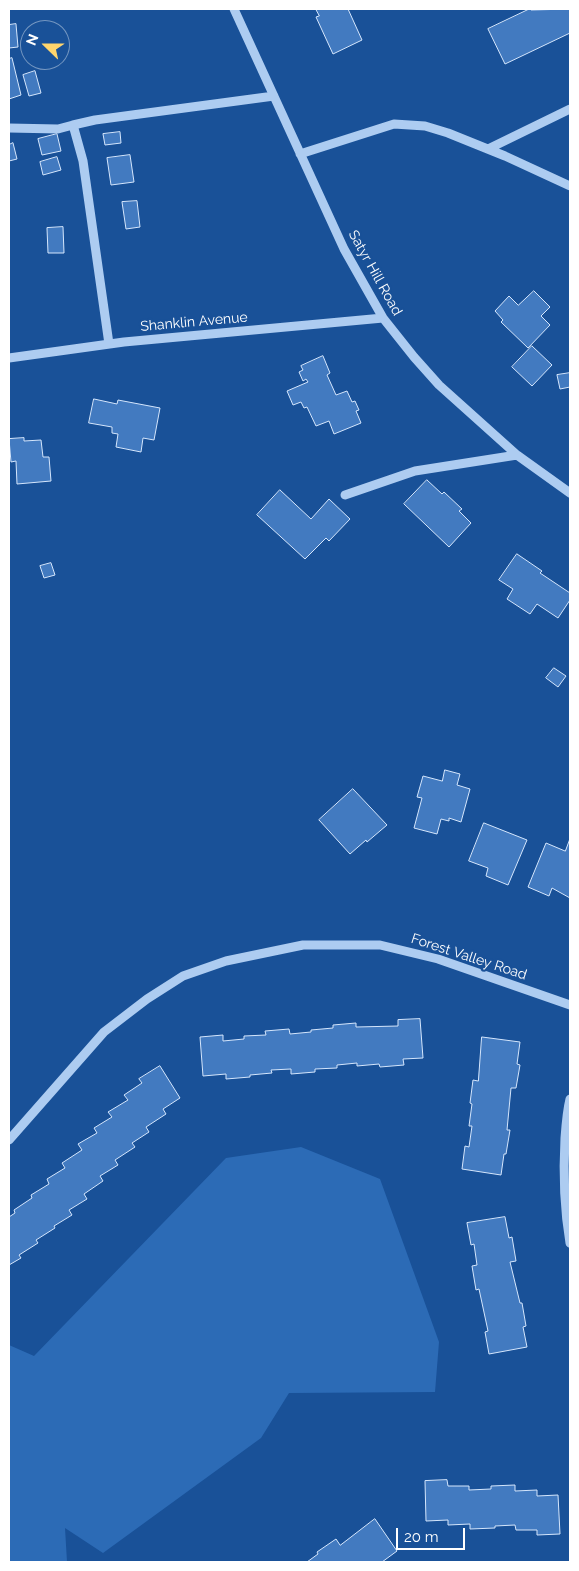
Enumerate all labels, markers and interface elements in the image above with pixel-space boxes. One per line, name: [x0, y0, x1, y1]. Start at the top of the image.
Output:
north arrow: [20, 20, 70, 70]
text: N: [23, 32, 41, 48]
street label: Satyr Hill Road: [345, 227, 405, 319]
street label: Shanklin Avenue: [140, 309, 248, 335]
street label: Forest Valley Road: [409, 930, 529, 984]
scale bar: [399, 1518, 468, 1550]
text: 20 m: [404, 1528, 439, 1546]

